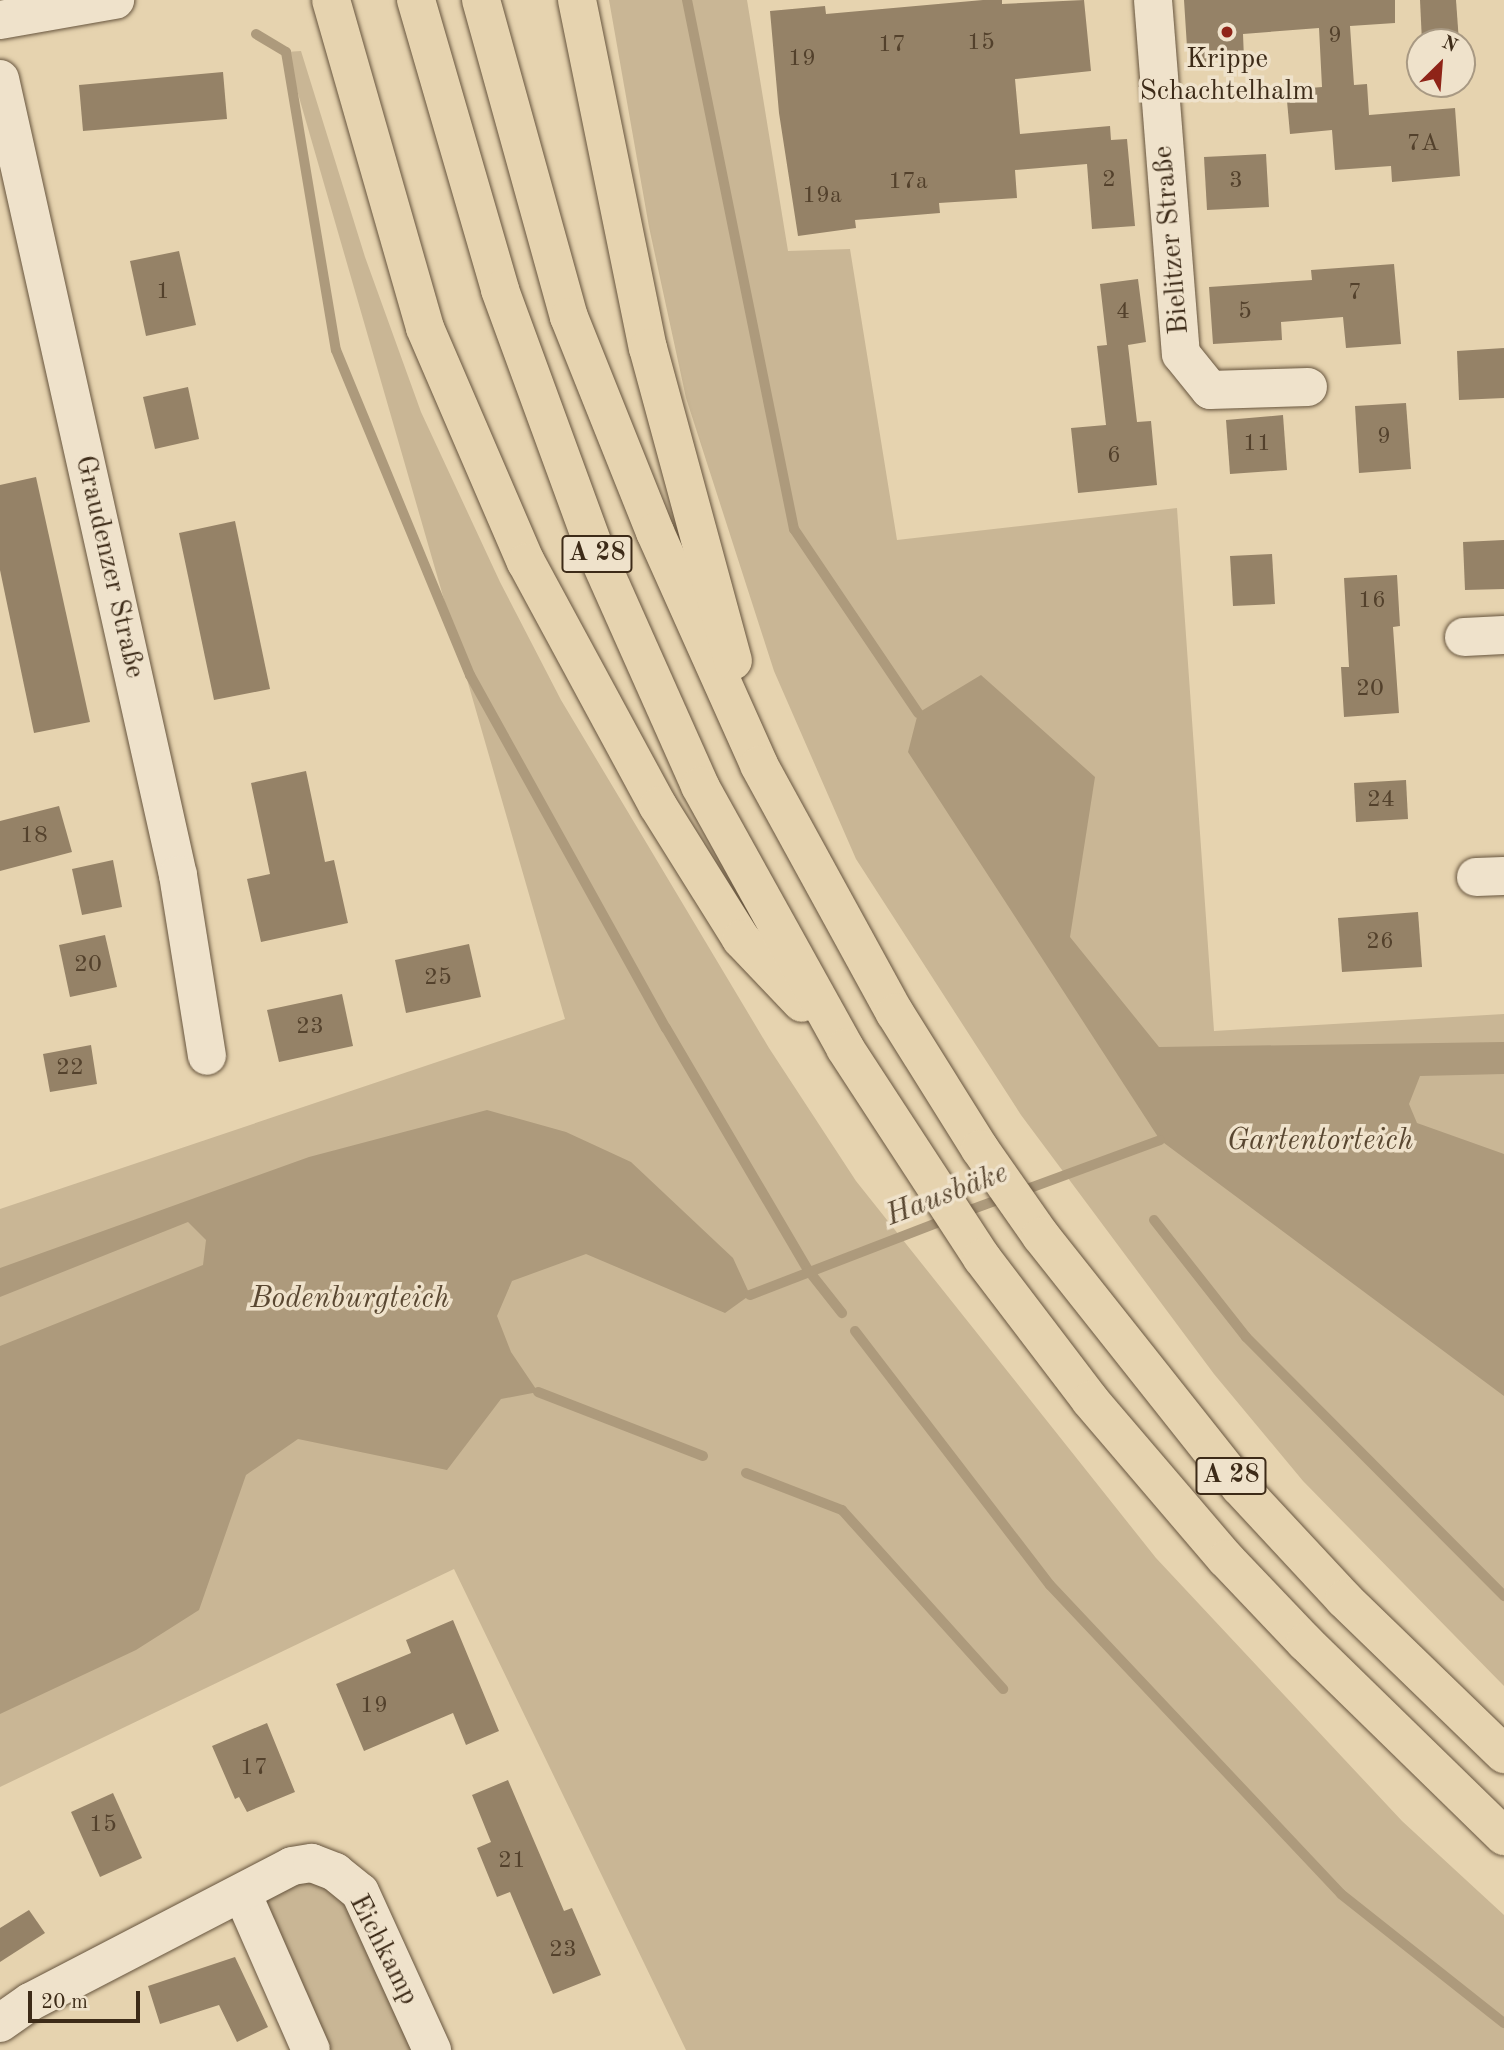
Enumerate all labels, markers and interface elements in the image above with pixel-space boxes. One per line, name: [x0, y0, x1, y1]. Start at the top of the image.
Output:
house number: 9: [1328, 23, 1342, 51]
marker: Krippe Schachtelhalm: [1219, 24, 1235, 40]
north arrow: [1406, 28, 1476, 98]
house number: 15: [967, 30, 995, 58]
house number: 17: [878, 32, 906, 60]
text: N: [1439, 34, 1460, 57]
place label: Krippe Schachtelhalm: [1139, 43, 1315, 109]
house number: 19: [788, 46, 816, 74]
house number: 7A: [1407, 131, 1439, 159]
street label: Bielitzer Straße: [1147, 144, 1197, 336]
house number: 2: [1102, 167, 1116, 195]
house number: 3: [1229, 168, 1243, 196]
house number: 17a: [888, 169, 928, 197]
house number: 19a: [802, 183, 842, 211]
house number: 1: [156, 279, 170, 307]
house number: 7: [1348, 280, 1362, 308]
house number: 4: [1116, 299, 1130, 327]
house number: 5: [1238, 299, 1252, 327]
house number: 9: [1377, 424, 1391, 452]
house number: 11: [1243, 431, 1271, 459]
house number: 6: [1107, 443, 1121, 471]
street label: Graudenzer Straße: [67, 452, 151, 682]
road number: A 28: [560, 532, 634, 576]
house number: 16: [1358, 588, 1386, 616]
house number: 20: [1356, 676, 1384, 704]
house number: 24: [1367, 787, 1395, 815]
house number: 18: [20, 823, 48, 851]
house number: 26: [1366, 929, 1394, 957]
house number: 20: [74, 952, 102, 980]
house number: 25: [424, 965, 452, 993]
house number: 23: [296, 1014, 324, 1042]
house number: 22: [56, 1055, 84, 1083]
water label: Gartentorteich: [1227, 1123, 1413, 1159]
water label: Hausbäke: [881, 1155, 1013, 1235]
water label: Bodenburgteich: [251, 1281, 449, 1317]
road number: A 28: [1194, 1454, 1268, 1498]
house number: 19: [360, 1693, 388, 1721]
house number: 17: [240, 1755, 268, 1783]
house number: 15: [89, 1812, 117, 1840]
house number: 21: [498, 1848, 526, 1876]
street label: Eichkamp: [341, 1889, 425, 2011]
house number: 23: [549, 1937, 577, 1965]
scale bar: [32, 1976, 144, 2020]
text: 20 m: [41, 1992, 88, 2013]

